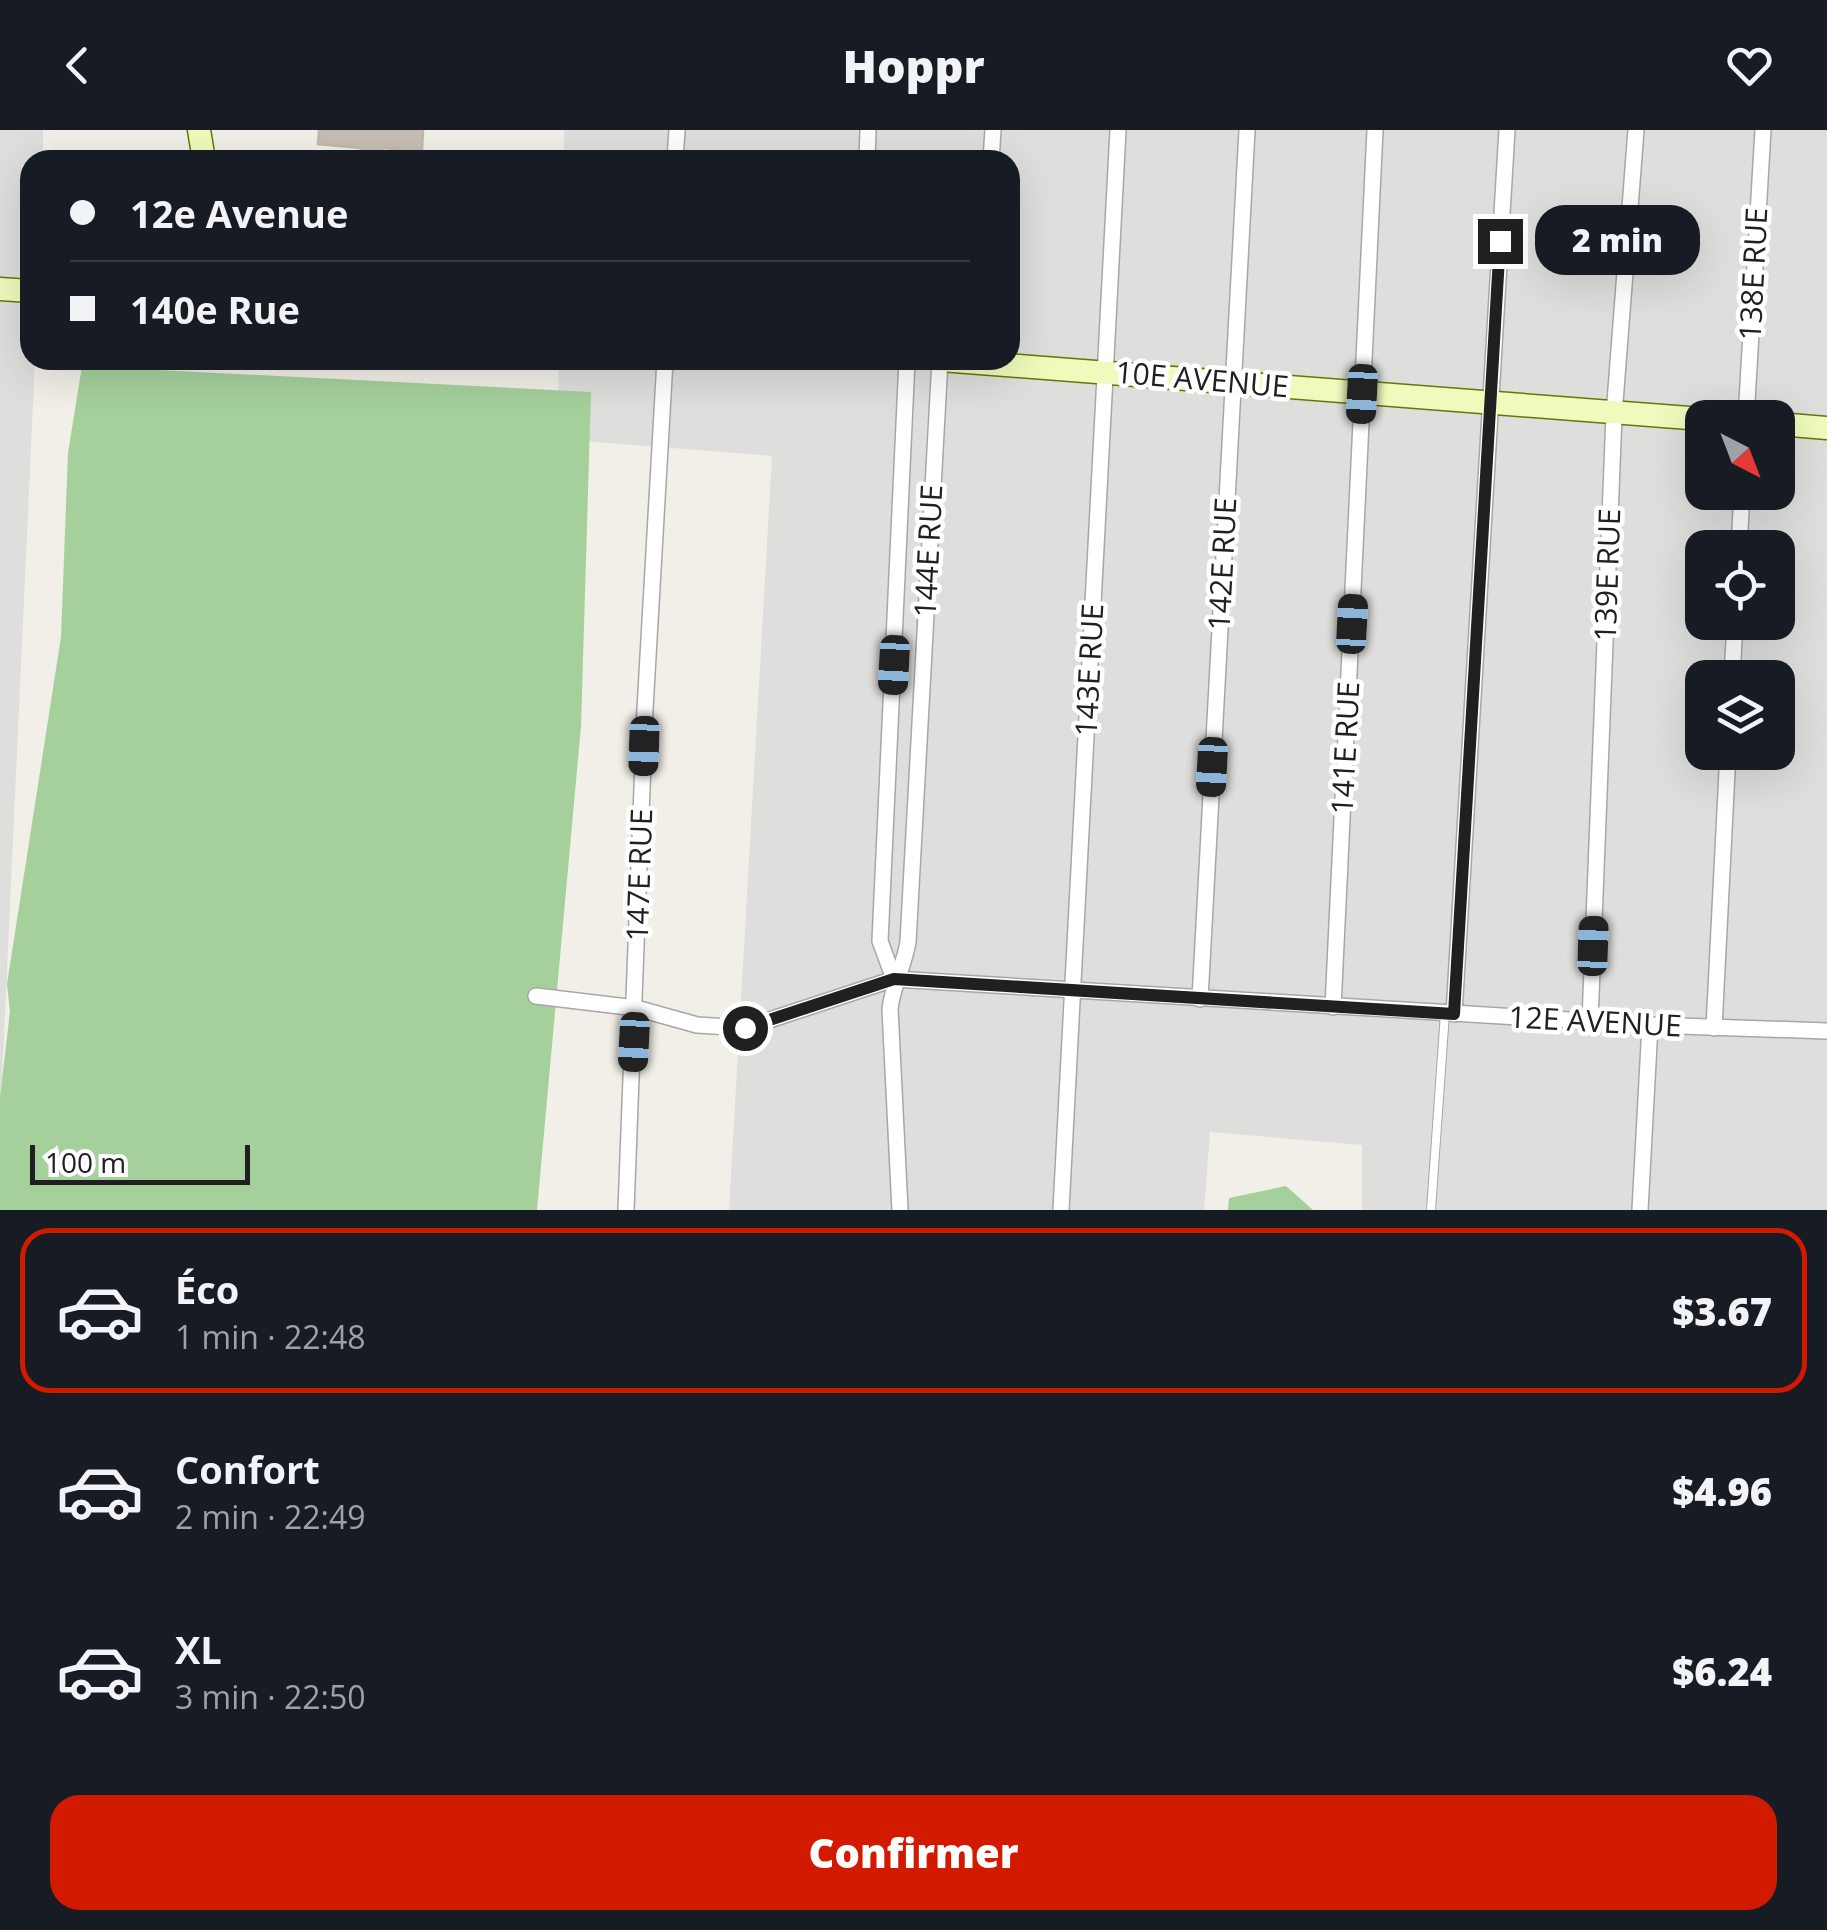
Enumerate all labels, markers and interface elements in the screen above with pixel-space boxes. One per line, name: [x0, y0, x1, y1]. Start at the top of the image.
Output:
text: Hoppr: [842, 35, 985, 96]
icon: back: [50, 38, 105, 93]
icon: heart: [1722, 38, 1777, 93]
text: 12e Avenue: [130, 187, 348, 239]
callout: 2 min: [1535, 206, 1700, 276]
street label: 138E RUE: [1729, 206, 1776, 341]
text: 2 min: [1572, 218, 1663, 261]
route end: [1478, 219, 1523, 264]
text: 140e Rue: [130, 283, 300, 335]
street label: 10E AVENUE: [1114, 351, 1290, 406]
car: [1345, 363, 1379, 425]
north arrow: [1685, 400, 1795, 510]
map controls: [1685, 400, 1795, 770]
street label: 144E RUE: [904, 483, 951, 618]
street label: 142E RUE: [1198, 496, 1245, 631]
street label: 139E RUE: [1584, 508, 1629, 642]
button: locate: [1685, 530, 1795, 640]
car: [1335, 593, 1369, 655]
street label: 143E RUE: [1065, 602, 1112, 737]
car: [877, 634, 911, 696]
button: layers: [1685, 660, 1795, 770]
street label: 141E RUE: [1321, 680, 1368, 815]
car: [628, 715, 660, 777]
car: [1195, 736, 1229, 798]
street label: 147E RUE: [616, 808, 661, 942]
car: [1577, 915, 1609, 977]
street label: 12E AVENUE: [1507, 995, 1683, 1046]
route start: [723, 1006, 768, 1051]
car: [617, 1011, 651, 1073]
scale bar: [30, 1140, 250, 1184]
text: 100 m: [45, 1143, 126, 1181]
text: Éco: [175, 1263, 239, 1315]
icon: car: [55, 1266, 145, 1356]
text: $3.67: [1672, 1285, 1772, 1337]
text: 1 min · 22:48: [175, 1315, 366, 1358]
text: Confort: [175, 1443, 320, 1495]
icon: car: [55, 1446, 145, 1536]
text: $4.96: [1672, 1465, 1772, 1517]
text: 2 min · 22:49: [175, 1495, 366, 1538]
text: XL: [175, 1623, 222, 1675]
icon: car: [55, 1626, 145, 1716]
text: $6.24: [1672, 1645, 1772, 1697]
text: 3 min · 22:50: [175, 1675, 366, 1718]
button: Confirmer: [50, 1795, 1777, 1910]

